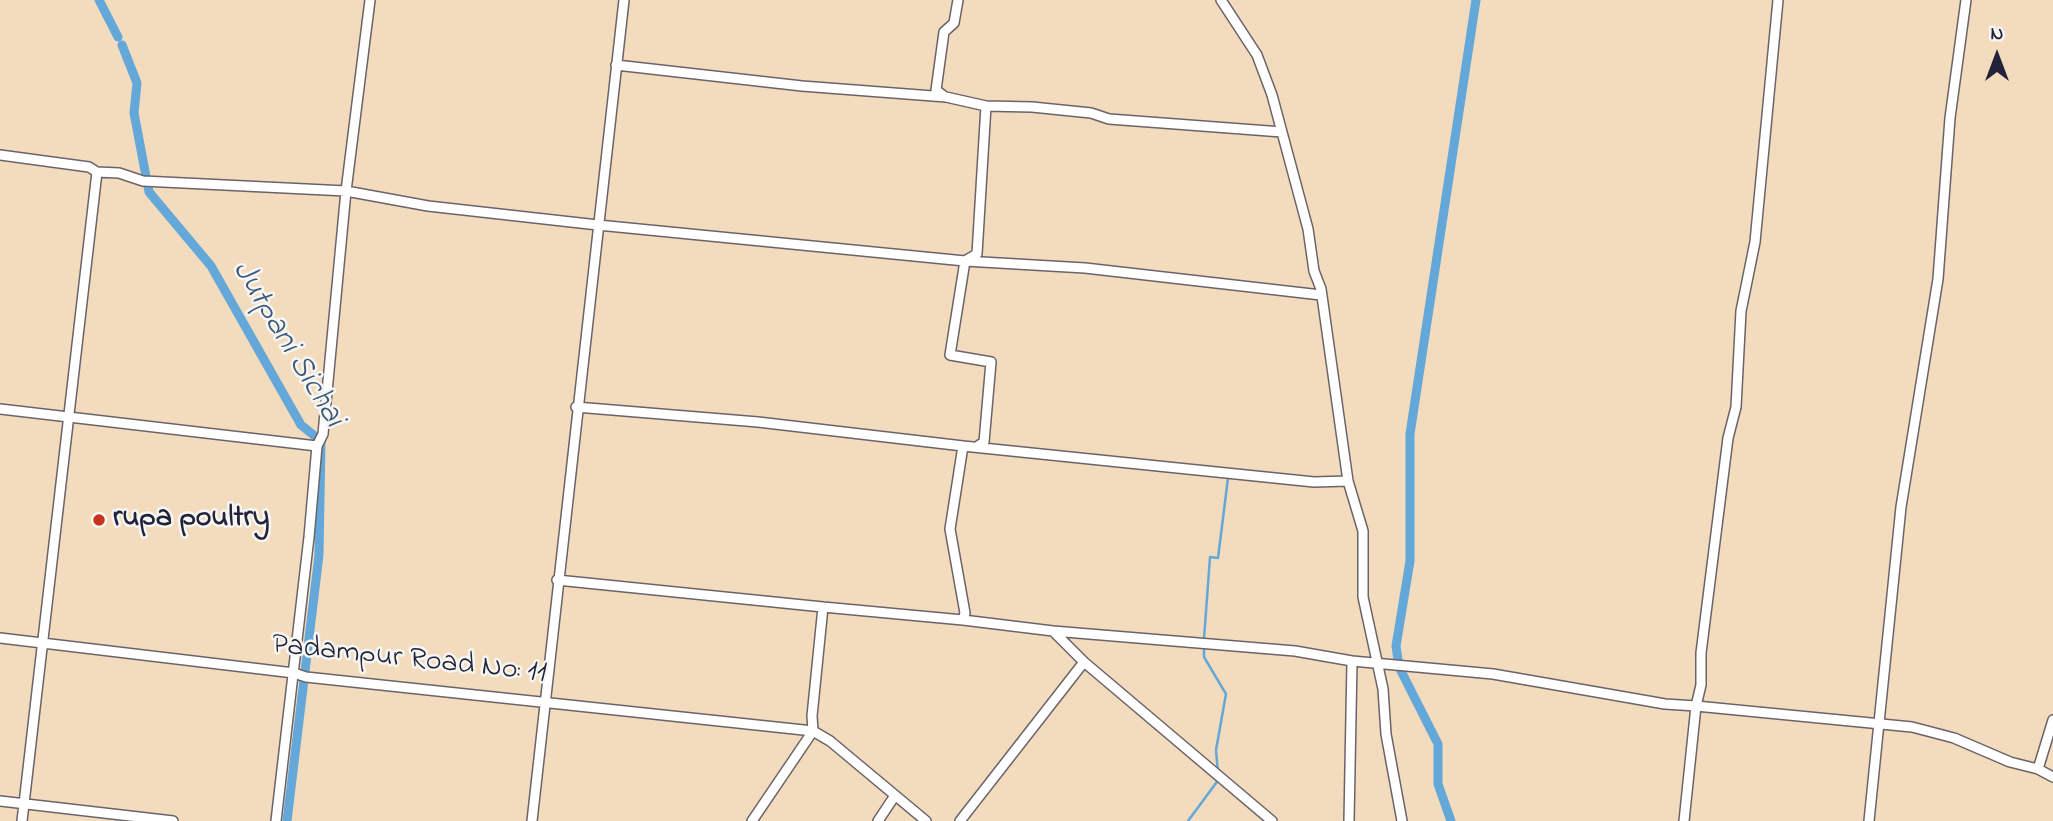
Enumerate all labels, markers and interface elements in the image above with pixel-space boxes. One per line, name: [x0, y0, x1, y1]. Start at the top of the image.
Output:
north arrow: [1962, 21, 2032, 91]
text: N: [1991, 21, 2003, 48]
water label: Jutpani Sichai: [221, 255, 351, 435]
place label: rupa poultry: [113, 502, 269, 538]
marker: rupa poultry: [91, 512, 107, 528]
street label: Padampur Road No: 11: [270, 629, 548, 693]

